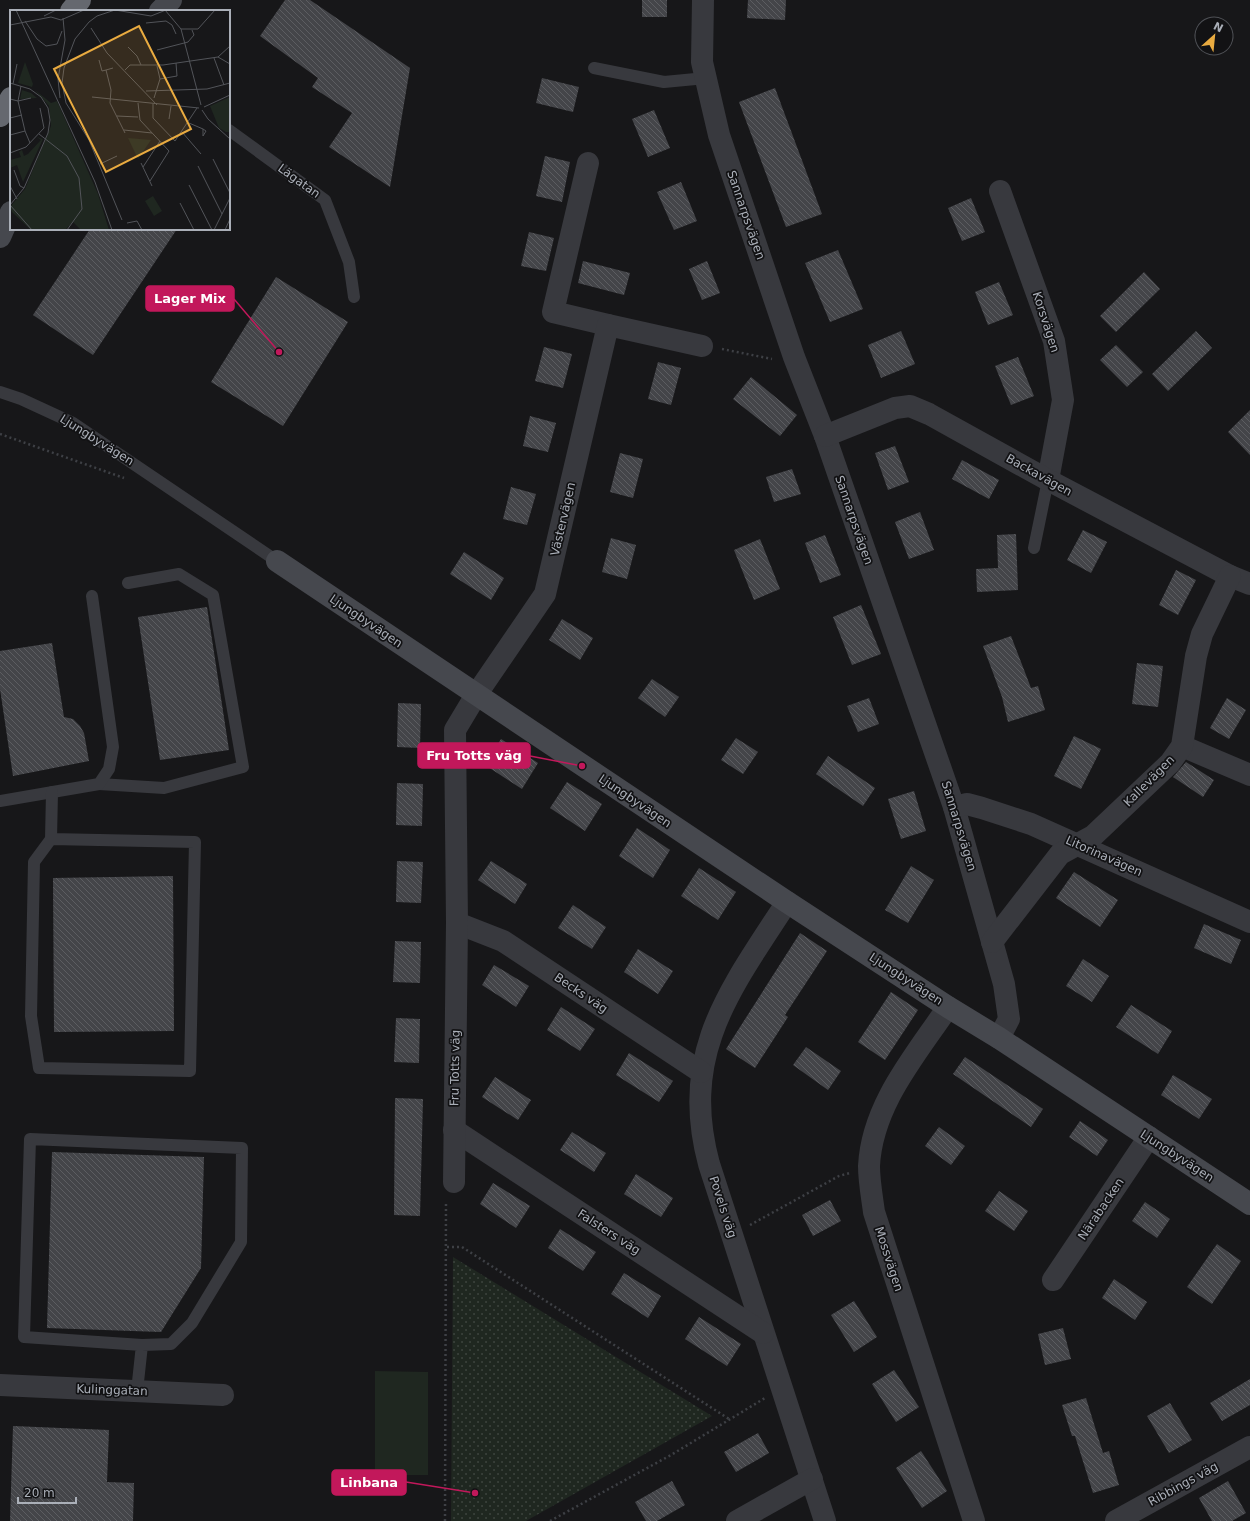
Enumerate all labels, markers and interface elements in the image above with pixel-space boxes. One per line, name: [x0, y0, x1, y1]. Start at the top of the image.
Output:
inset map: [10, 10, 230, 230]
north arrow: [1194, 16, 1234, 56]
text: N: [1211, 20, 1225, 35]
street label: Lägatan: [275, 161, 323, 201]
street label: Sannarpsvägen: [724, 169, 768, 261]
callout: Lager Mix: [146, 286, 234, 311]
street label: Korsvägen: [1030, 290, 1062, 354]
text: Lager Mix: [154, 291, 227, 306]
street label: Ljungbyvägen: [57, 412, 137, 468]
street label: Backavägen: [1004, 451, 1074, 499]
street label: Sannarpsvägen: [832, 474, 876, 566]
street label: Västervägen: [548, 481, 578, 557]
street label: Ljungbyvägen: [327, 592, 405, 650]
callout: Fru Totts väg: [418, 743, 530, 768]
text: Fru Totts väg: [426, 748, 522, 763]
street label: Kallevägen: [1121, 753, 1177, 809]
street label: Ljungbyvägen: [596, 772, 674, 830]
street label: Sannarpsvägen: [939, 779, 979, 873]
street label: Litorinavägen: [1064, 833, 1144, 879]
street label: Ljungbyvägen: [867, 950, 945, 1008]
street label: Becks väg: [552, 970, 610, 1016]
street label: Fru Totts väg: [447, 1030, 463, 1106]
street label: Ljungbyvägen: [1138, 1127, 1216, 1185]
street label: Povels väg: [706, 1174, 740, 1240]
street label: Närabacken: [1075, 1175, 1127, 1243]
street label: Falsters väg: [575, 1207, 643, 1257]
street label: Mossvägen: [872, 1225, 906, 1293]
street label: Kulinggatan: [76, 1382, 148, 1398]
street label: Ribbings väg: [1146, 1459, 1220, 1509]
callout: Linbana: [332, 1470, 406, 1495]
text: Linbana: [340, 1475, 398, 1490]
scale bar: [18, 1479, 76, 1505]
text: 20 m: [24, 1486, 55, 1500]

